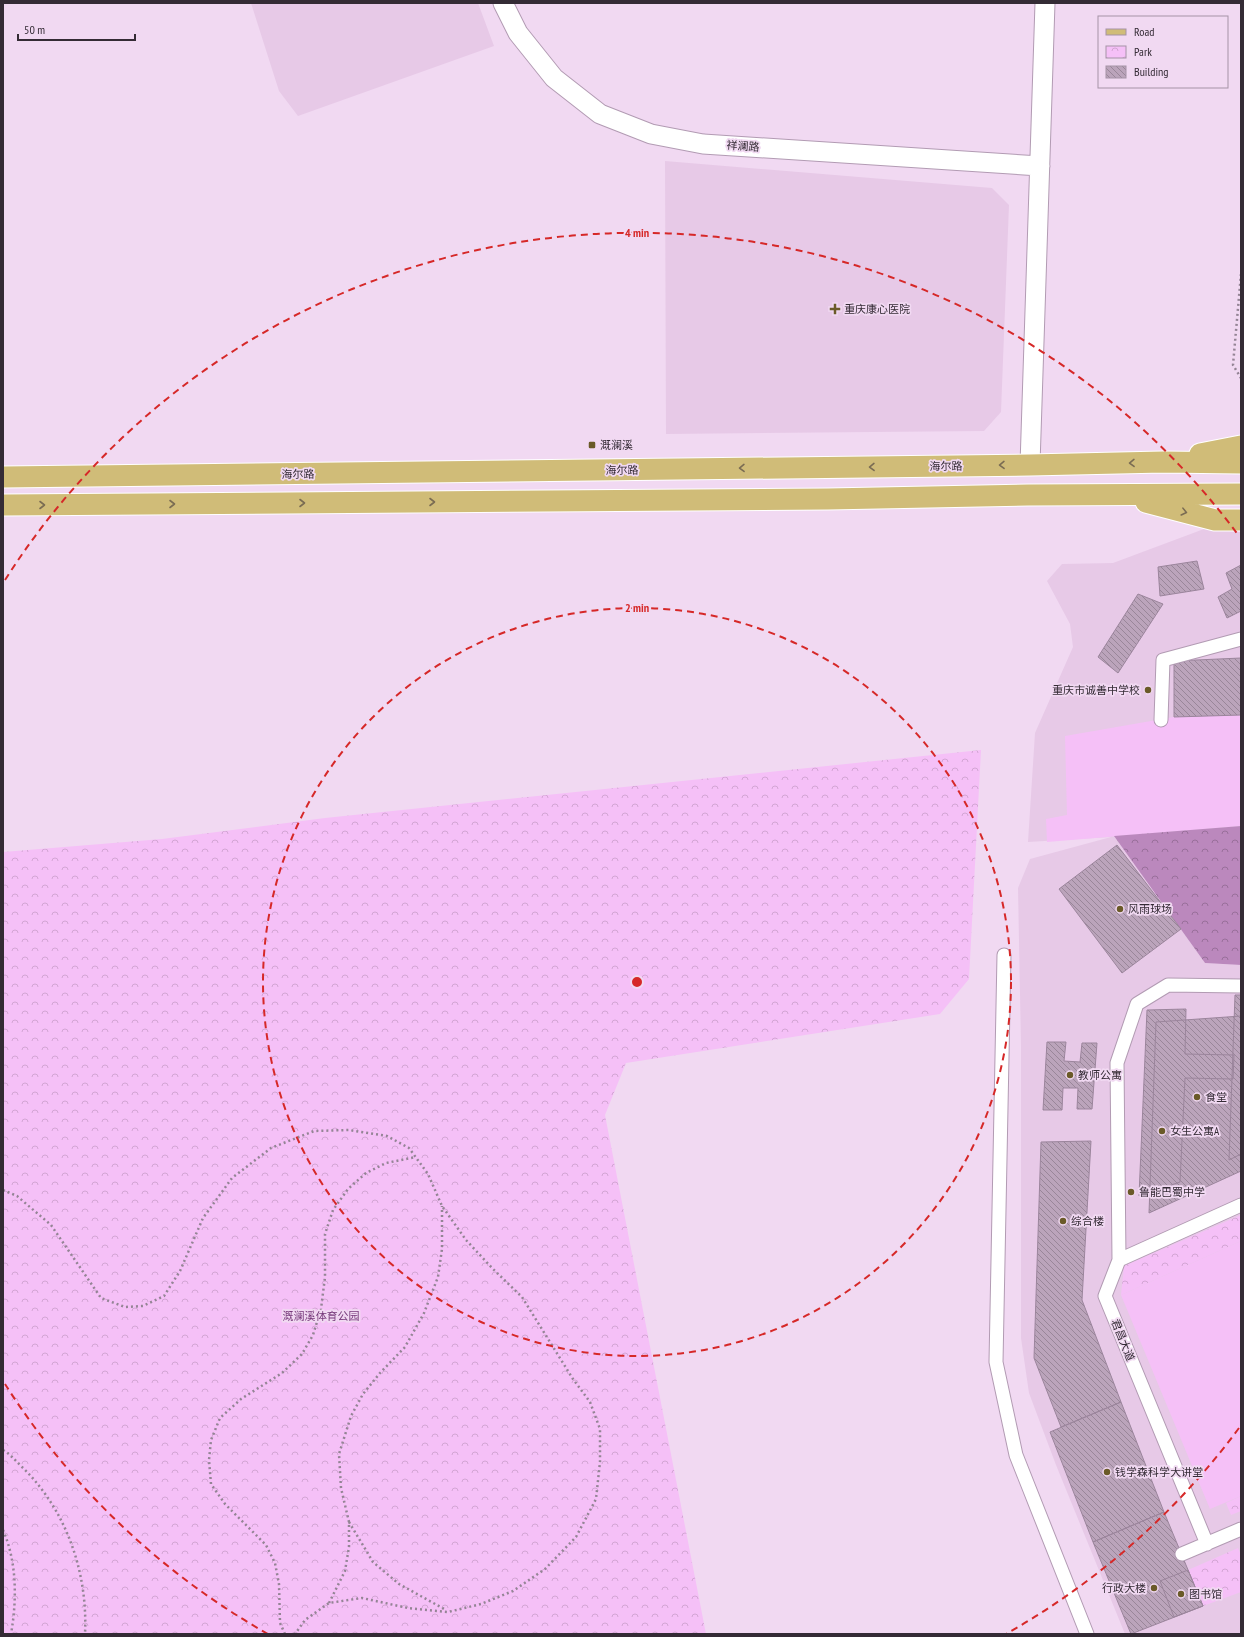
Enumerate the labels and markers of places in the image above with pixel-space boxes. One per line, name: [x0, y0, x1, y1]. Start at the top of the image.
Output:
place label: 重庆康心医院: [844, 302, 910, 316]
marker: 重庆康心医院: [829, 303, 841, 315]
place label: 溉澜溪: [600, 438, 633, 452]
marker: 溉澜溪: [587, 440, 597, 450]
place label: 重庆市诚善中学校: [1052, 683, 1140, 697]
marker: 重庆市诚善中学校: [1143, 685, 1153, 695]
place label: 风雨球场: [1128, 902, 1172, 916]
marker: 风雨球场: [1115, 904, 1125, 914]
centre of rings: [630, 975, 644, 989]
place label: 教师公寓: [1078, 1068, 1122, 1082]
marker: 教师公寓: [1065, 1070, 1075, 1080]
place label: 食堂: [1205, 1090, 1227, 1104]
marker: 食堂: [1192, 1092, 1202, 1102]
place label: 女生公寓A: [1170, 1124, 1220, 1138]
marker: 女生公寓A: [1157, 1126, 1167, 1136]
place label: 鲁能巴蜀中学: [1139, 1185, 1205, 1199]
marker: 鲁能巴蜀中学: [1126, 1187, 1136, 1197]
place label: 综合楼: [1071, 1214, 1104, 1228]
marker: 综合楼: [1058, 1216, 1068, 1226]
place label: 钱学森科学大讲堂: [1115, 1465, 1203, 1479]
marker: 钱学森科学大讲堂: [1102, 1467, 1112, 1477]
place label: 行政大楼: [1102, 1581, 1146, 1595]
marker: 行政大楼: [1149, 1583, 1159, 1593]
place label: 图书馆: [1189, 1587, 1222, 1601]
marker: 图书馆: [1176, 1589, 1186, 1599]

